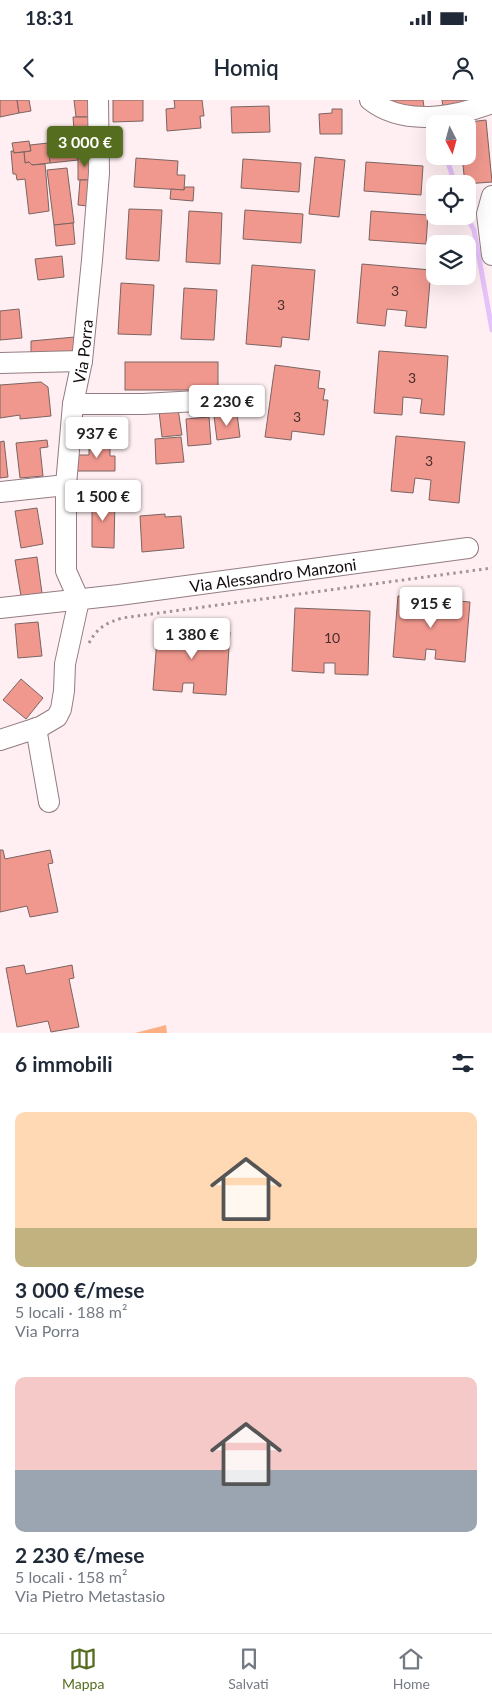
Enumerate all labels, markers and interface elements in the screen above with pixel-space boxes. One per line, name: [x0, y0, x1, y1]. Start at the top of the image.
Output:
text: 18:31: [25, 6, 74, 29]
icon: back: [15, 54, 43, 82]
text: Homiq: [213, 54, 279, 81]
icon: person: [449, 54, 477, 82]
north arrow: [426, 115, 476, 165]
map controls: [426, 115, 476, 285]
pin: 3 000 €: [39, 126, 131, 168]
text: 3 000 €: [58, 132, 112, 151]
button: locate: [426, 175, 476, 225]
button: layers: [426, 235, 476, 285]
house number: 3: [391, 282, 399, 299]
house number: 3: [277, 296, 285, 313]
street label: Via Porra: [68, 319, 96, 385]
house number: 3: [408, 369, 416, 386]
pin: 2 230 €: [181, 384, 273, 427]
text: 2 230 €: [200, 391, 254, 410]
house number: 3: [293, 408, 301, 425]
pin: 937 €: [62, 416, 132, 459]
text: 937 €: [76, 423, 118, 442]
house number: 3: [425, 452, 433, 469]
pin: 1 500 €: [57, 480, 149, 522]
text: 1 500 €: [76, 486, 130, 505]
street label: Via Alessandro Manzoni: [188, 554, 357, 595]
pin: 915 €: [396, 586, 466, 629]
text: 915 €: [410, 593, 452, 612]
pin: 1 380 €: [146, 618, 238, 660]
text: 1 380 €: [165, 624, 219, 643]
house number: 10: [324, 629, 340, 646]
icon: filters: [449, 1049, 477, 1077]
text: 6 immobili: [15, 1051, 113, 1076]
icon: home: [201, 1144, 291, 1234]
text: 3 000 €/mese: [15, 1277, 145, 1302]
text: 5 locali · 188 m²: [15, 1302, 127, 1321]
text: Via Porra: [15, 1321, 79, 1340]
icon: home: [201, 1409, 291, 1499]
text: 2 230 €/mese: [15, 1542, 145, 1567]
text: 5 locali · 158 m²: [15, 1567, 127, 1586]
text: Via Pietro Metastasio: [15, 1586, 165, 1605]
tab: Mappa: [62, 1645, 104, 1692]
tab: Salvati: [228, 1645, 269, 1692]
tab: Home: [393, 1645, 430, 1692]

